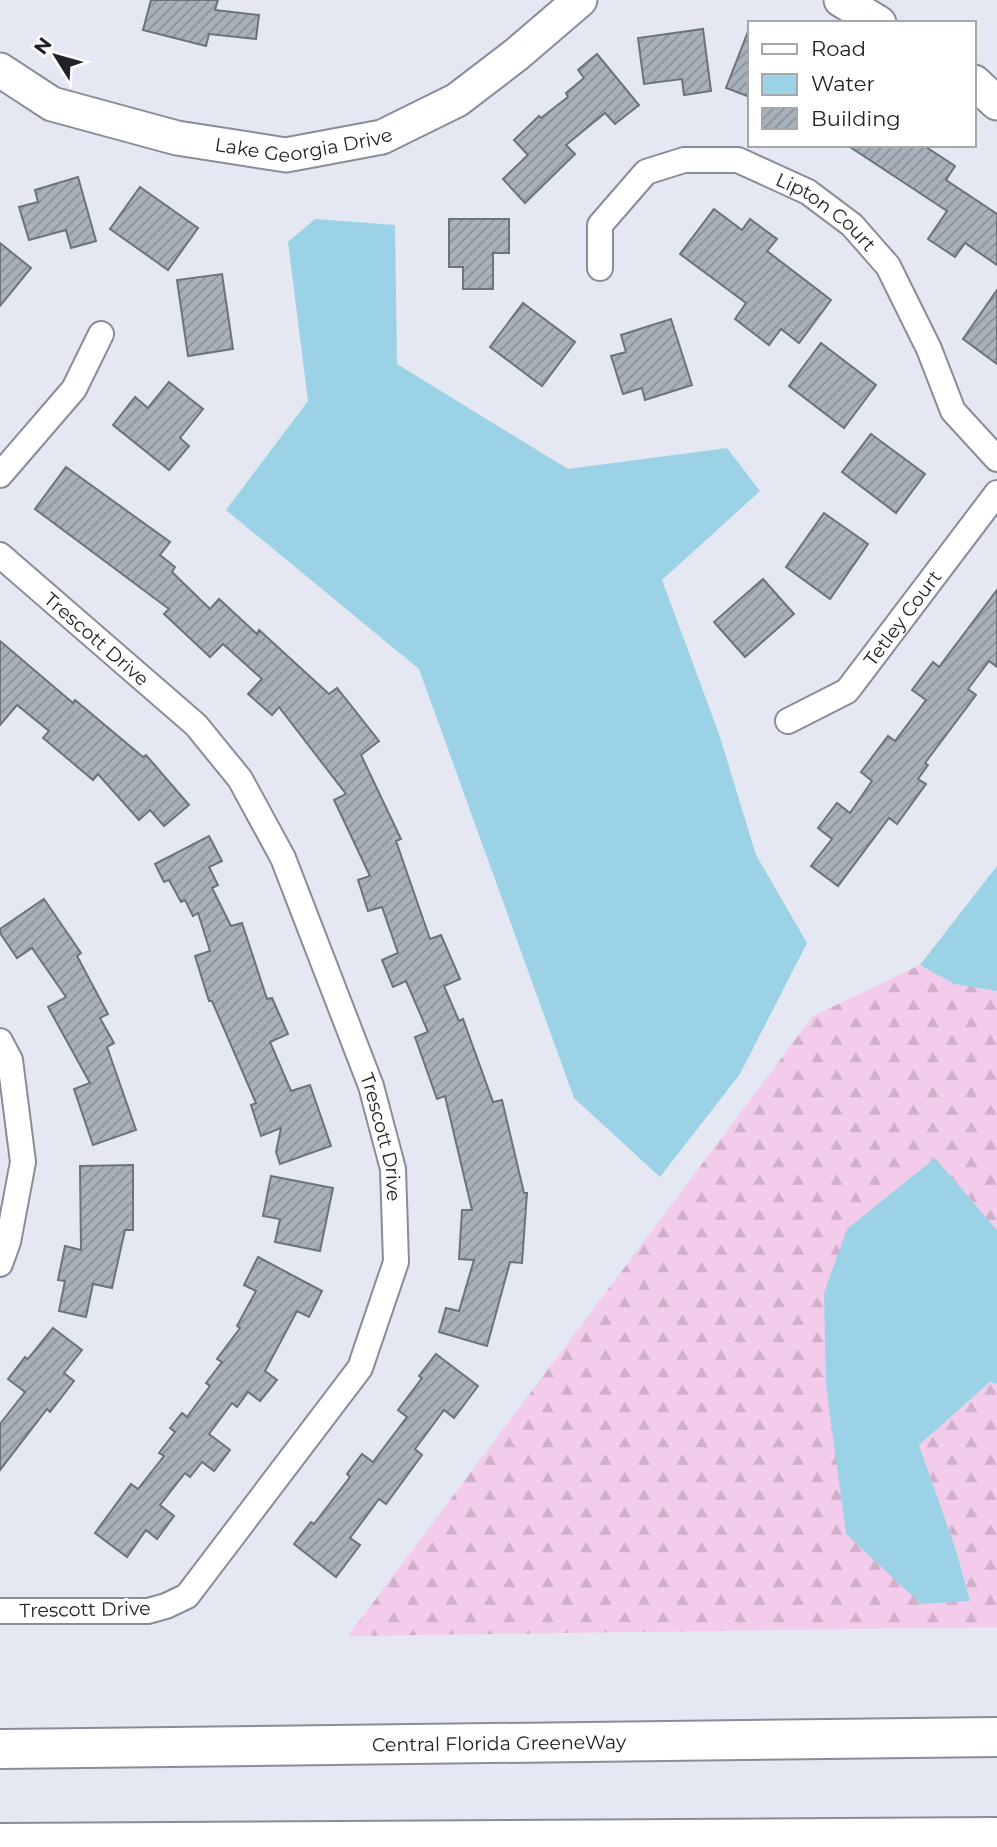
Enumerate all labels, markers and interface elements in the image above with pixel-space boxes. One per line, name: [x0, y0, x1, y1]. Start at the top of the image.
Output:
north arrow: [21, 21, 91, 91]
legend: [748, 21, 976, 147]
text: N: [29, 33, 57, 59]
text: Road: [811, 36, 866, 61]
text: Water: [811, 71, 875, 96]
text: Building: [811, 106, 901, 131]
street label: Lake Georgia Drive: [213, 123, 396, 168]
street label: Lipton Court: [772, 168, 881, 256]
street label: Tetley Court: [859, 565, 947, 671]
street label: Trescott Drive: [39, 588, 153, 691]
street label: Trescott Drive: [355, 1070, 405, 1202]
street label: Trescott Drive: [19, 1597, 151, 1622]
street label: Central Florida GreeneWay: [372, 1730, 627, 1757]

